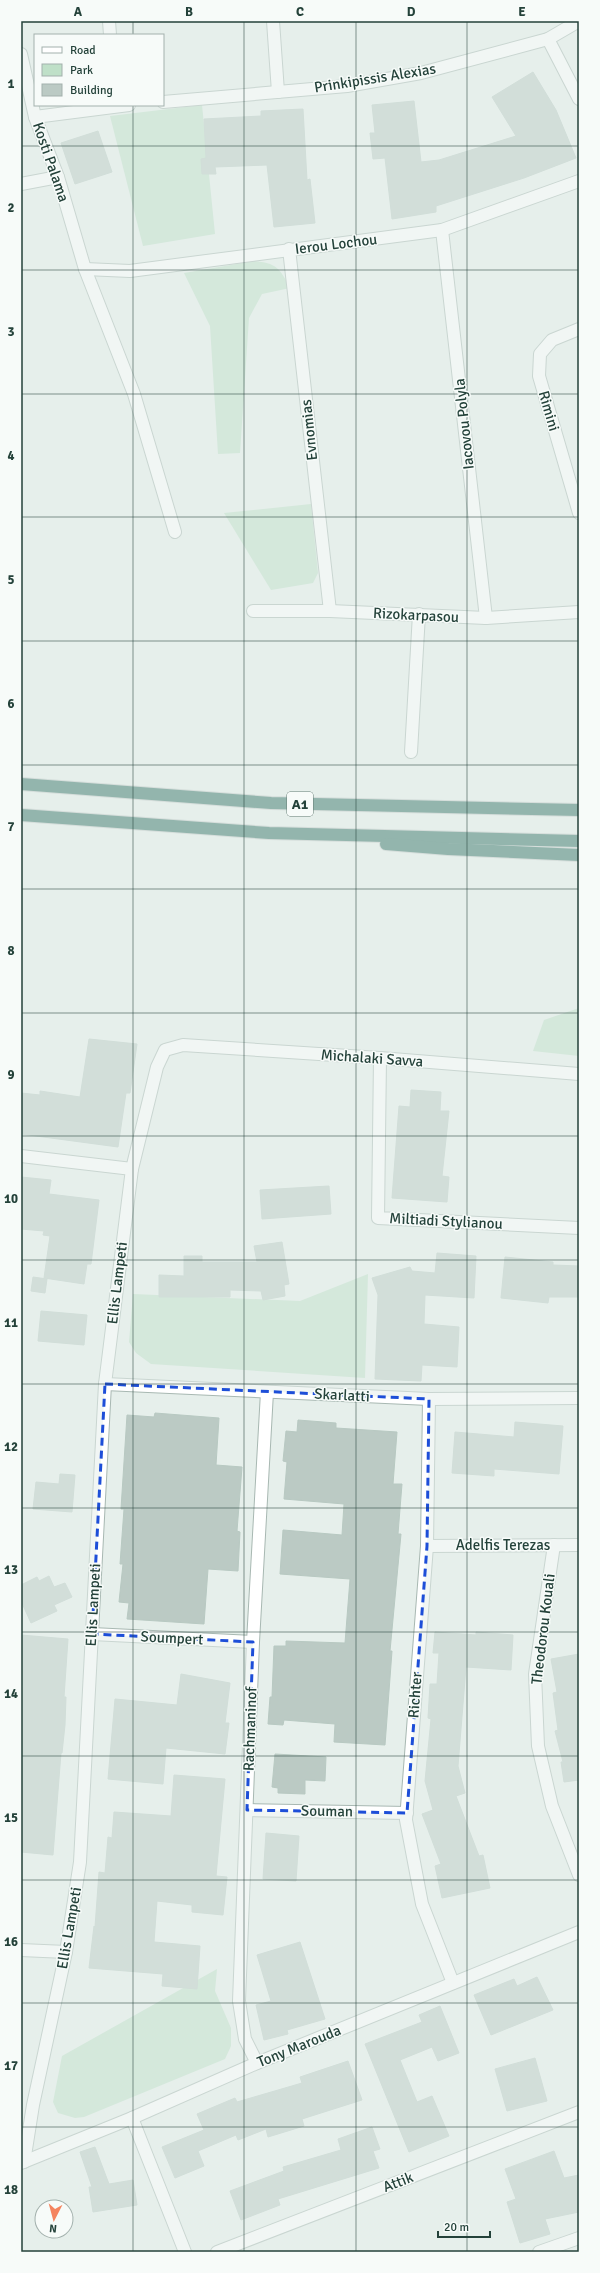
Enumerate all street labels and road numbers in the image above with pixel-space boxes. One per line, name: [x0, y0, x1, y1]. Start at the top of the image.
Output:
street label: Prinkipissis Alexias: [313, 59, 438, 97]
street label: Kosti Palama: [29, 120, 73, 204]
street label: Ierou Lochou: [294, 230, 378, 258]
street label: Iacovou Polyla: [450, 377, 478, 471]
street label: Rimini: [535, 389, 563, 433]
street label: Evnomias: [297, 398, 321, 461]
street label: Rizokarpasou: [373, 604, 459, 626]
road number: A1: [287, 792, 313, 816]
street label: Michalaki Savva: [320, 1045, 424, 1071]
street label: Miltiadi Stylianou: [389, 1209, 503, 1233]
street label: Ellis Lampeti: [103, 1241, 131, 1325]
street label: Skarlatti: [314, 1385, 370, 1405]
street label: Adelfis Terezas: [456, 1536, 551, 1554]
street label: Ellis Lampeti: [82, 1563, 104, 1647]
street label: Theodorou Kouali: [527, 1572, 559, 1686]
street label: Soumpert: [140, 1627, 204, 1649]
street label: Richter: [404, 1671, 426, 1719]
street label: Rachmaninof: [240, 1686, 261, 1771]
street label: Souman: [301, 1802, 353, 1820]
street label: Ellis Lampeti: [53, 1886, 85, 1970]
street label: Tony Marouda: [255, 2021, 343, 2071]
street label: Attik: [380, 2168, 416, 2196]

